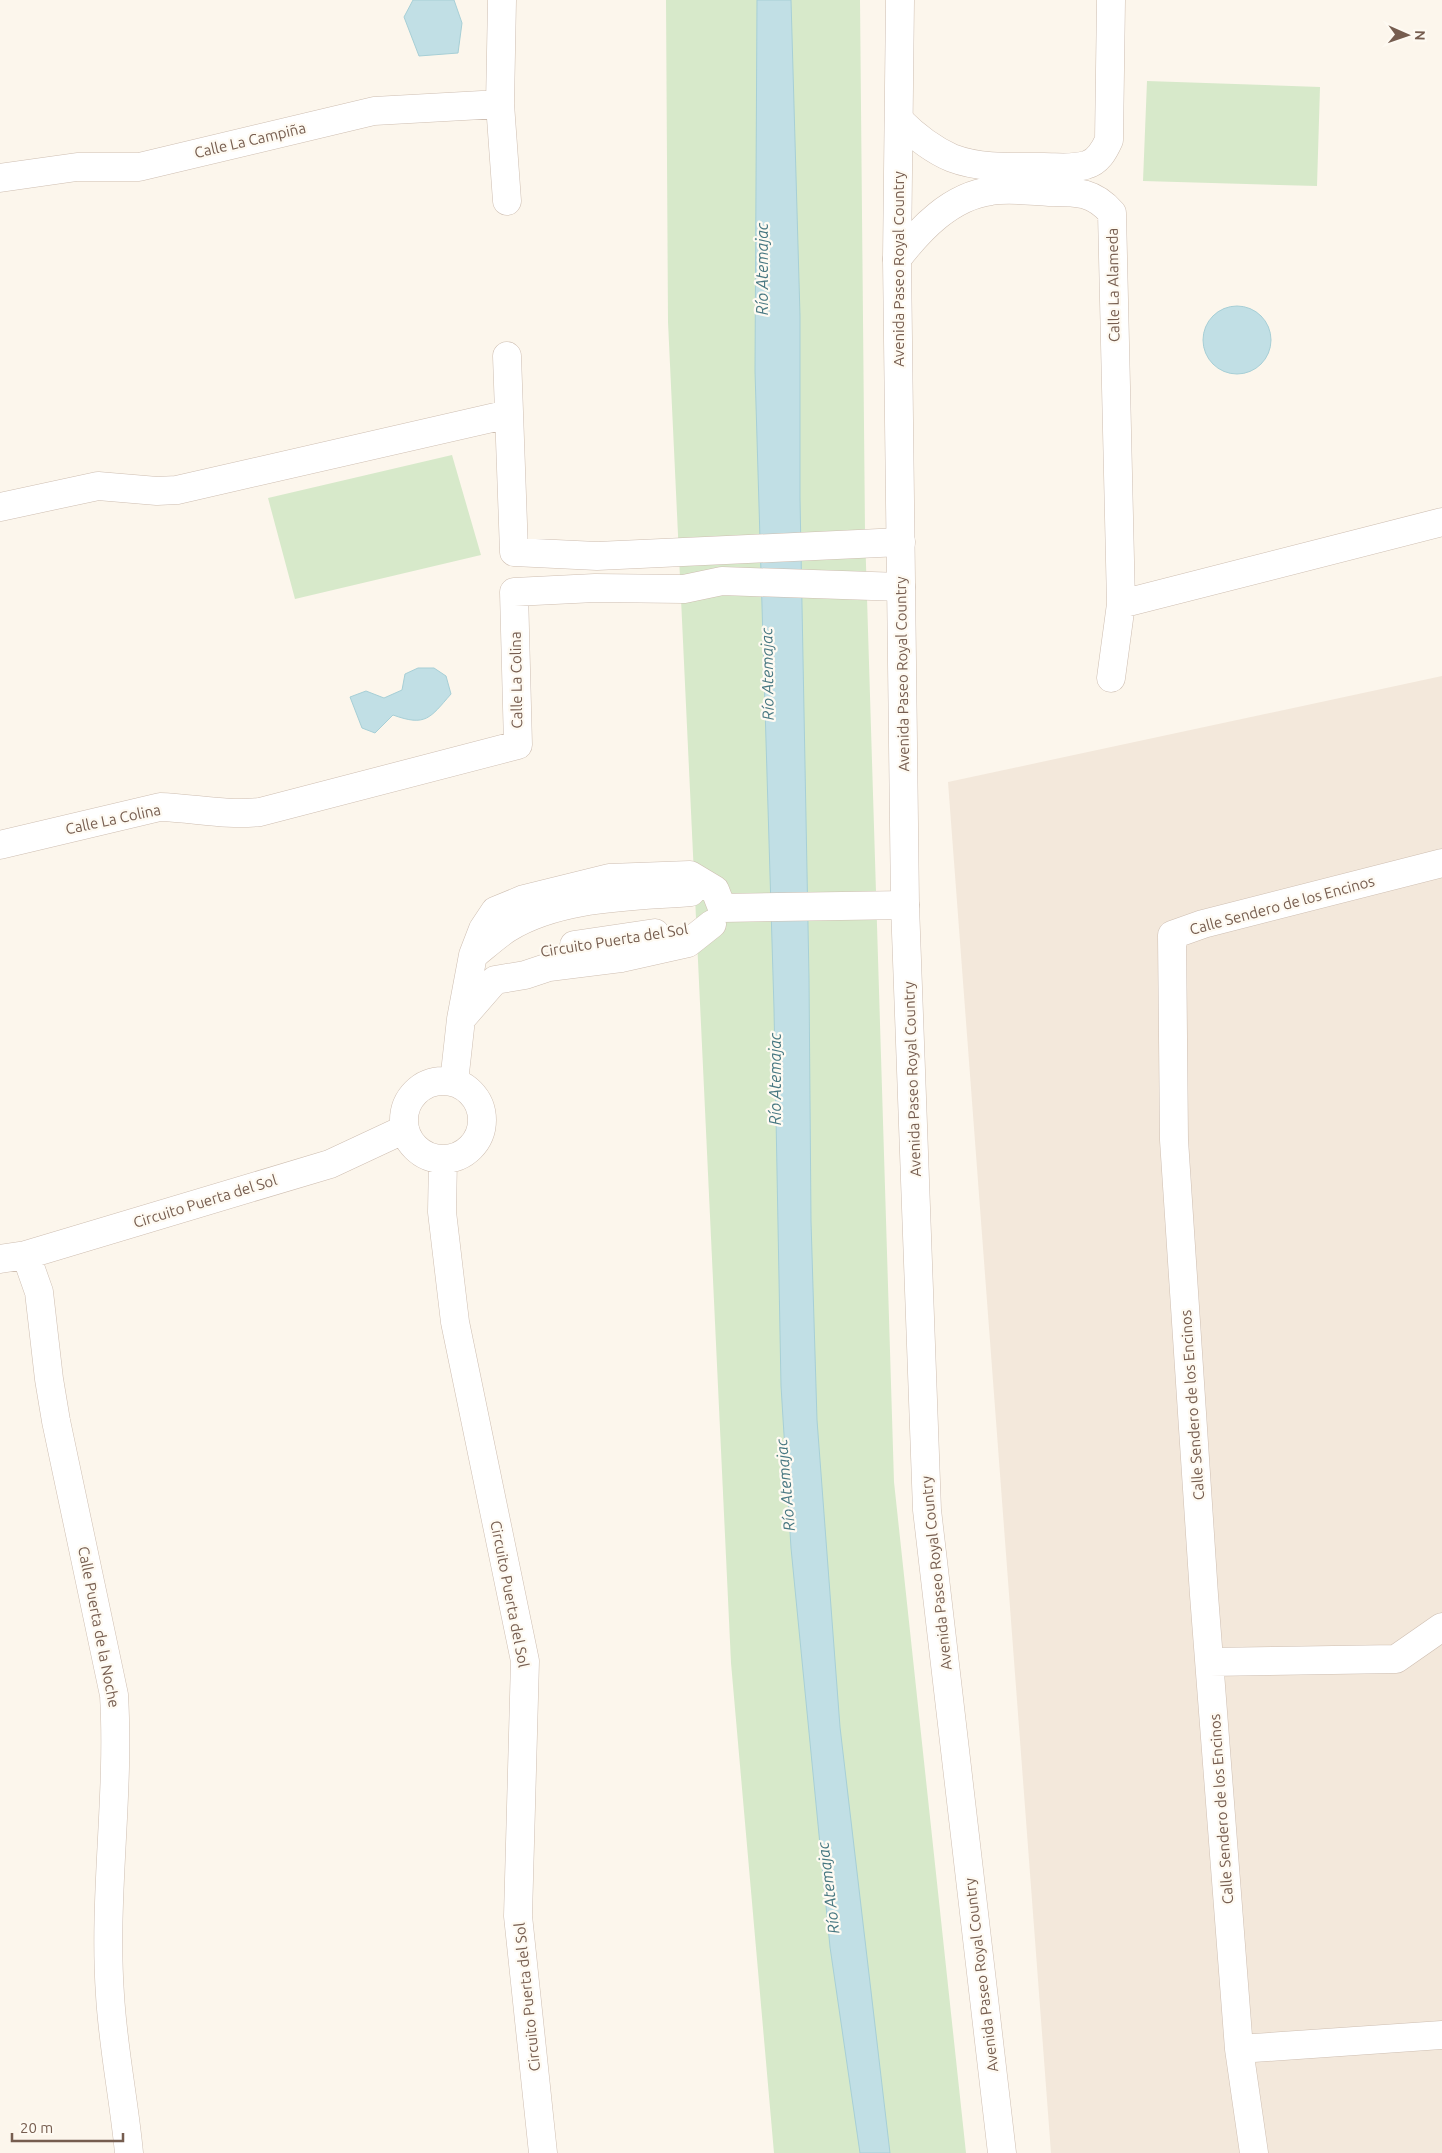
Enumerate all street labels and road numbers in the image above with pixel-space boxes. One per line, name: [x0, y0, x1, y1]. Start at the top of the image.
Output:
street label: Calle La Campiña: [193, 119, 307, 161]
street label: Avenida Paseo Royal Country: [890, 171, 907, 367]
street label: Calle La Alameda: [1104, 228, 1122, 342]
street label: Avenida Paseo Royal Country: [892, 576, 912, 772]
street label: Calle La Colina: [507, 631, 525, 729]
street label: Calle La Colina: [64, 801, 162, 837]
street label: Calle Sendero de los Encinos: [1188, 872, 1376, 938]
street label: Circuito Puerta del Sol: [539, 920, 689, 960]
street label: Avenida Paseo Royal Country: [900, 981, 924, 1177]
street label: Circuito Puerta del Sol: [131, 1171, 279, 1231]
street label: Calle Sendero de los Encinos: [1177, 1309, 1207, 1501]
street label: Avenida Paseo Royal Country: [917, 1475, 955, 1671]
street label: Circuito Puerta del Sol: [487, 1519, 533, 1669]
street label: Calle Puerta de la Noche: [75, 1545, 123, 1709]
street label: Calle Sendero de los Encinos: [1206, 1713, 1236, 1905]
street label: Avenida Paseo Royal Country: [961, 1877, 1001, 2073]
street label: Circuito Puerta del Sol: [511, 1922, 543, 2072]

